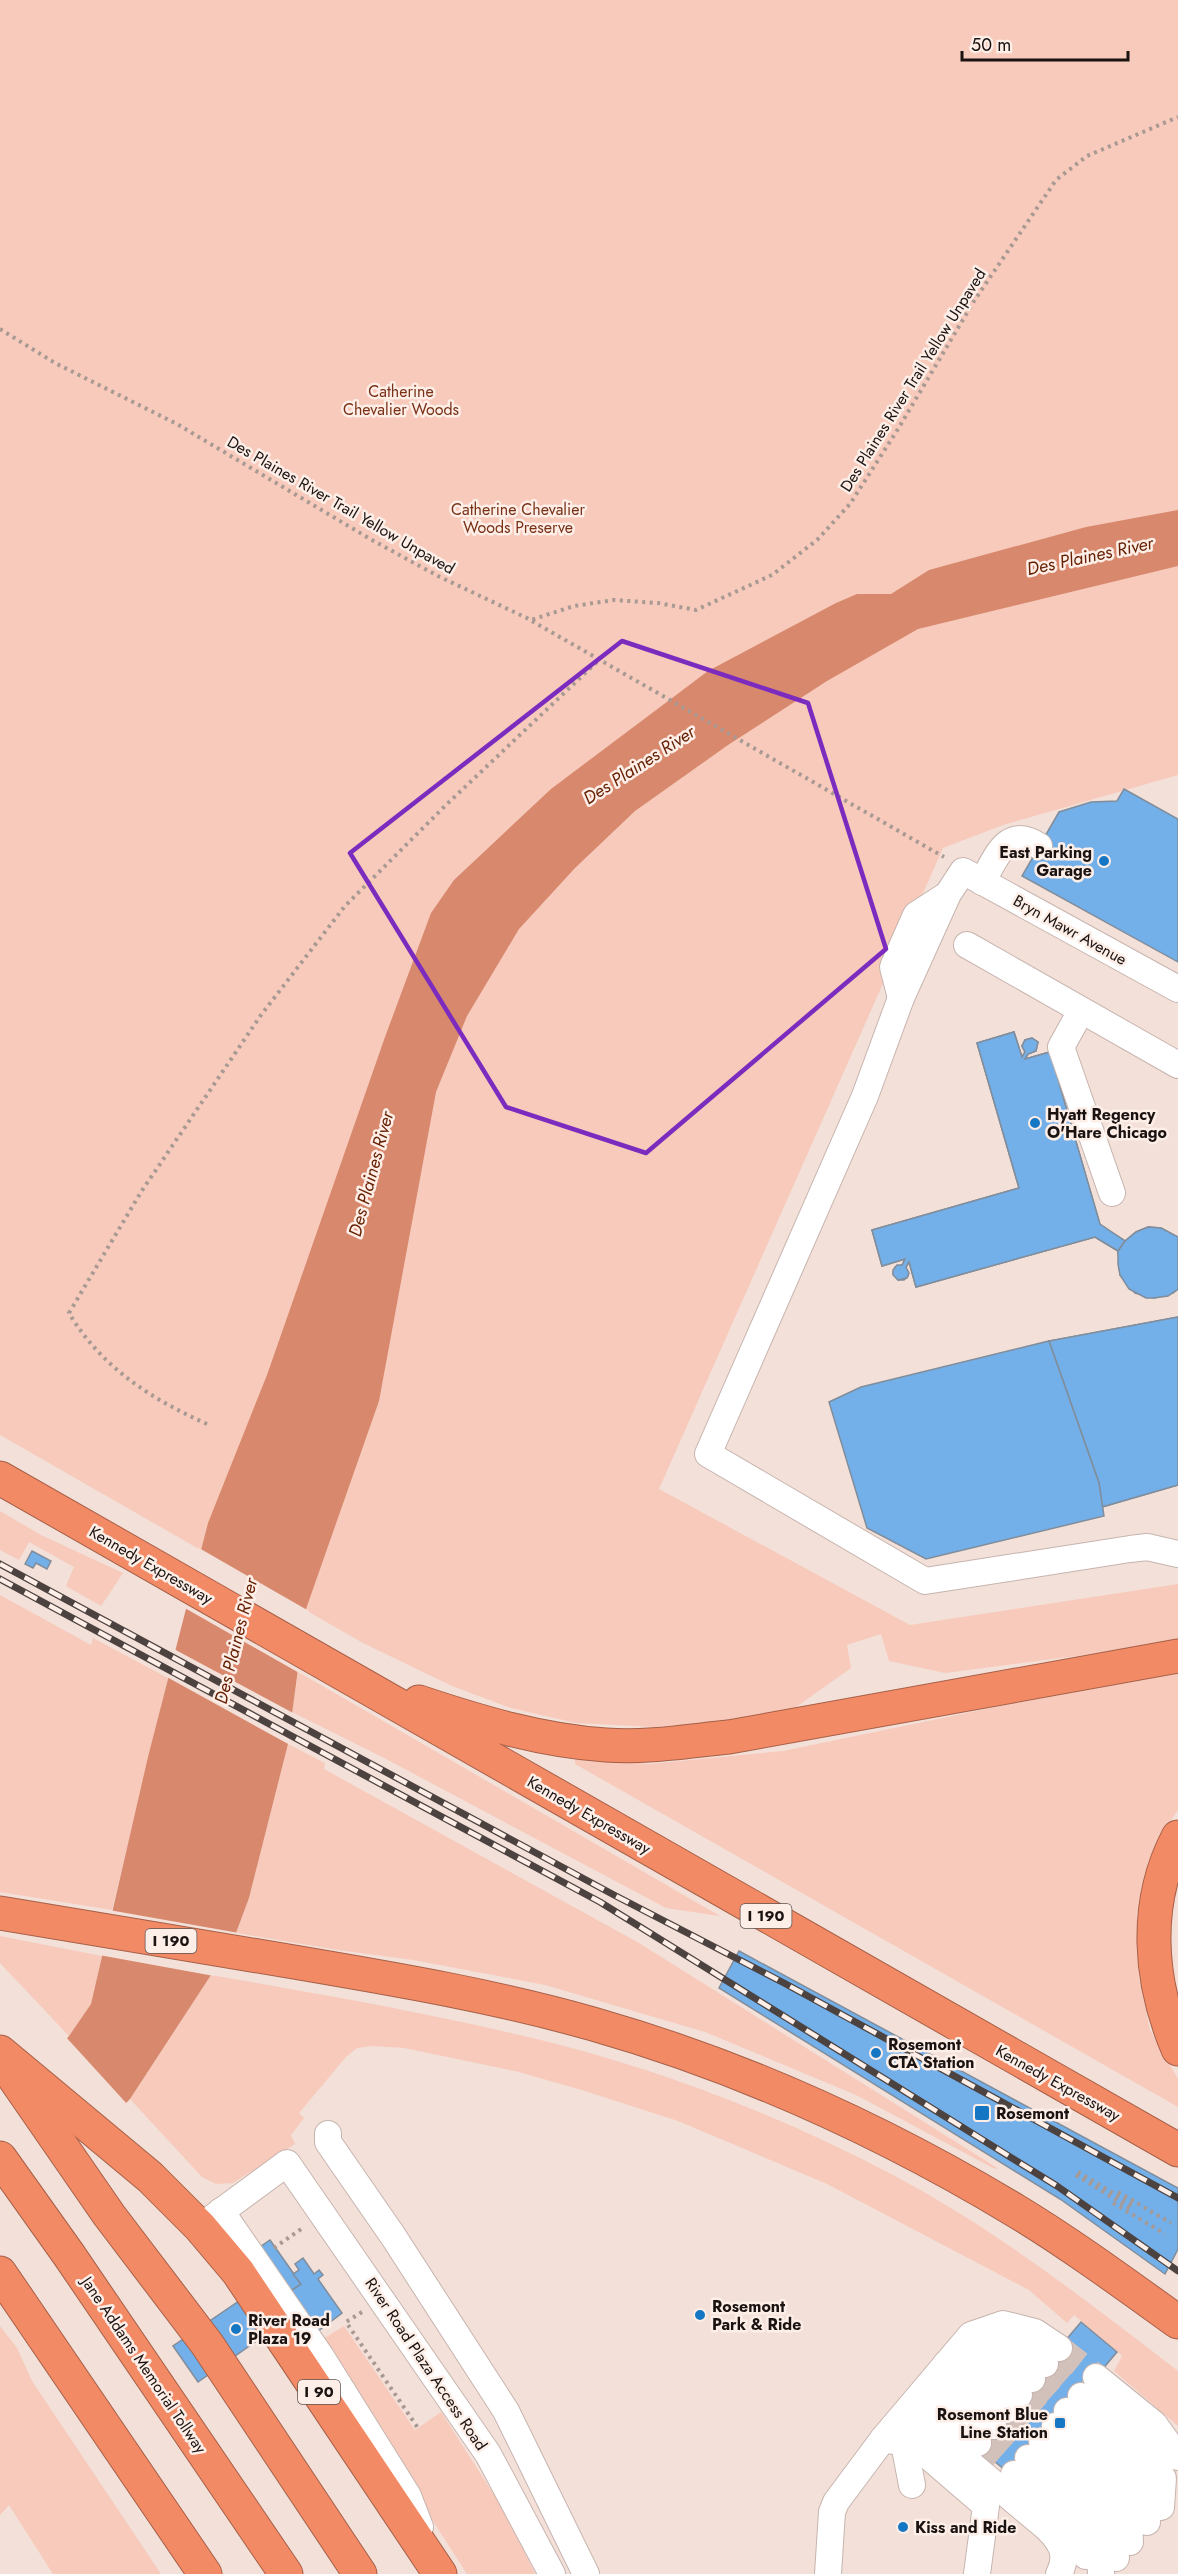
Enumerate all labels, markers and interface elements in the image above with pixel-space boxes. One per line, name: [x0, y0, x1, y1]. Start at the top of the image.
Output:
scale bar: [962, 24, 1128, 62]
text: 50 m: [971, 32, 1011, 58]
street label: Des Plaines River Trail Yellow Unpaved: [834, 264, 992, 496]
park label: Catherine Chevalier Woods: [343, 380, 459, 421]
street label: Des Plaines River Trail Yellow Unpaved: [223, 430, 459, 580]
park label: Catherine Chevalier Woods Preserve: [451, 498, 585, 539]
water label: Des Plaines River: [1024, 530, 1157, 582]
water label: Des Plaines River: [578, 718, 701, 811]
place label: East Parking Garage: [999, 841, 1092, 882]
marker: East Parking Garage: [1097, 854, 1111, 868]
street label: Bryn Mawr Avenue: [1009, 889, 1131, 971]
place label: Hyatt Regency O'Hare Chicago: [1047, 1103, 1167, 1144]
water label: Des Plaines River: [342, 1107, 400, 1240]
marker: Hyatt Regency O'Hare Chicago: [1028, 1116, 1042, 1130]
street label: Kennedy Expressway: [85, 1520, 218, 1610]
water label: Des Plaines River: [208, 1574, 264, 1707]
street label: Kennedy Expressway: [523, 1770, 656, 1860]
road number: I 190: [740, 1904, 792, 1928]
road number: I 190: [146, 1929, 196, 1953]
place label: Rosemont CTA Station: [888, 2033, 975, 2074]
street label: Kennedy Expressway: [992, 2039, 1125, 2127]
marker: Rosemont CTA Station: [869, 2046, 883, 2060]
place label: Rosemont: [996, 2102, 1070, 2125]
marker: Rosemont: [973, 2104, 991, 2122]
street label: Jane Addams Memorial Tollway: [75, 2270, 212, 2459]
street label: River Road Plaza Access Road: [359, 2273, 493, 2455]
place label: Rosemont Park & Ride: [712, 2295, 801, 2336]
marker: Rosemont Park & Ride: [693, 2308, 707, 2322]
place label: River Road Plaza 19: [248, 2309, 330, 2350]
marker: River Road Plaza 19: [229, 2322, 243, 2336]
road number: I 90: [298, 2380, 340, 2404]
place label: Rosemont Blue Line Station: [937, 2403, 1048, 2444]
marker: Rosemont Blue Line Station: [1053, 2416, 1067, 2430]
place label: Kiss and Ride: [915, 2516, 1016, 2539]
marker: Kiss and Ride: [896, 2520, 910, 2534]

